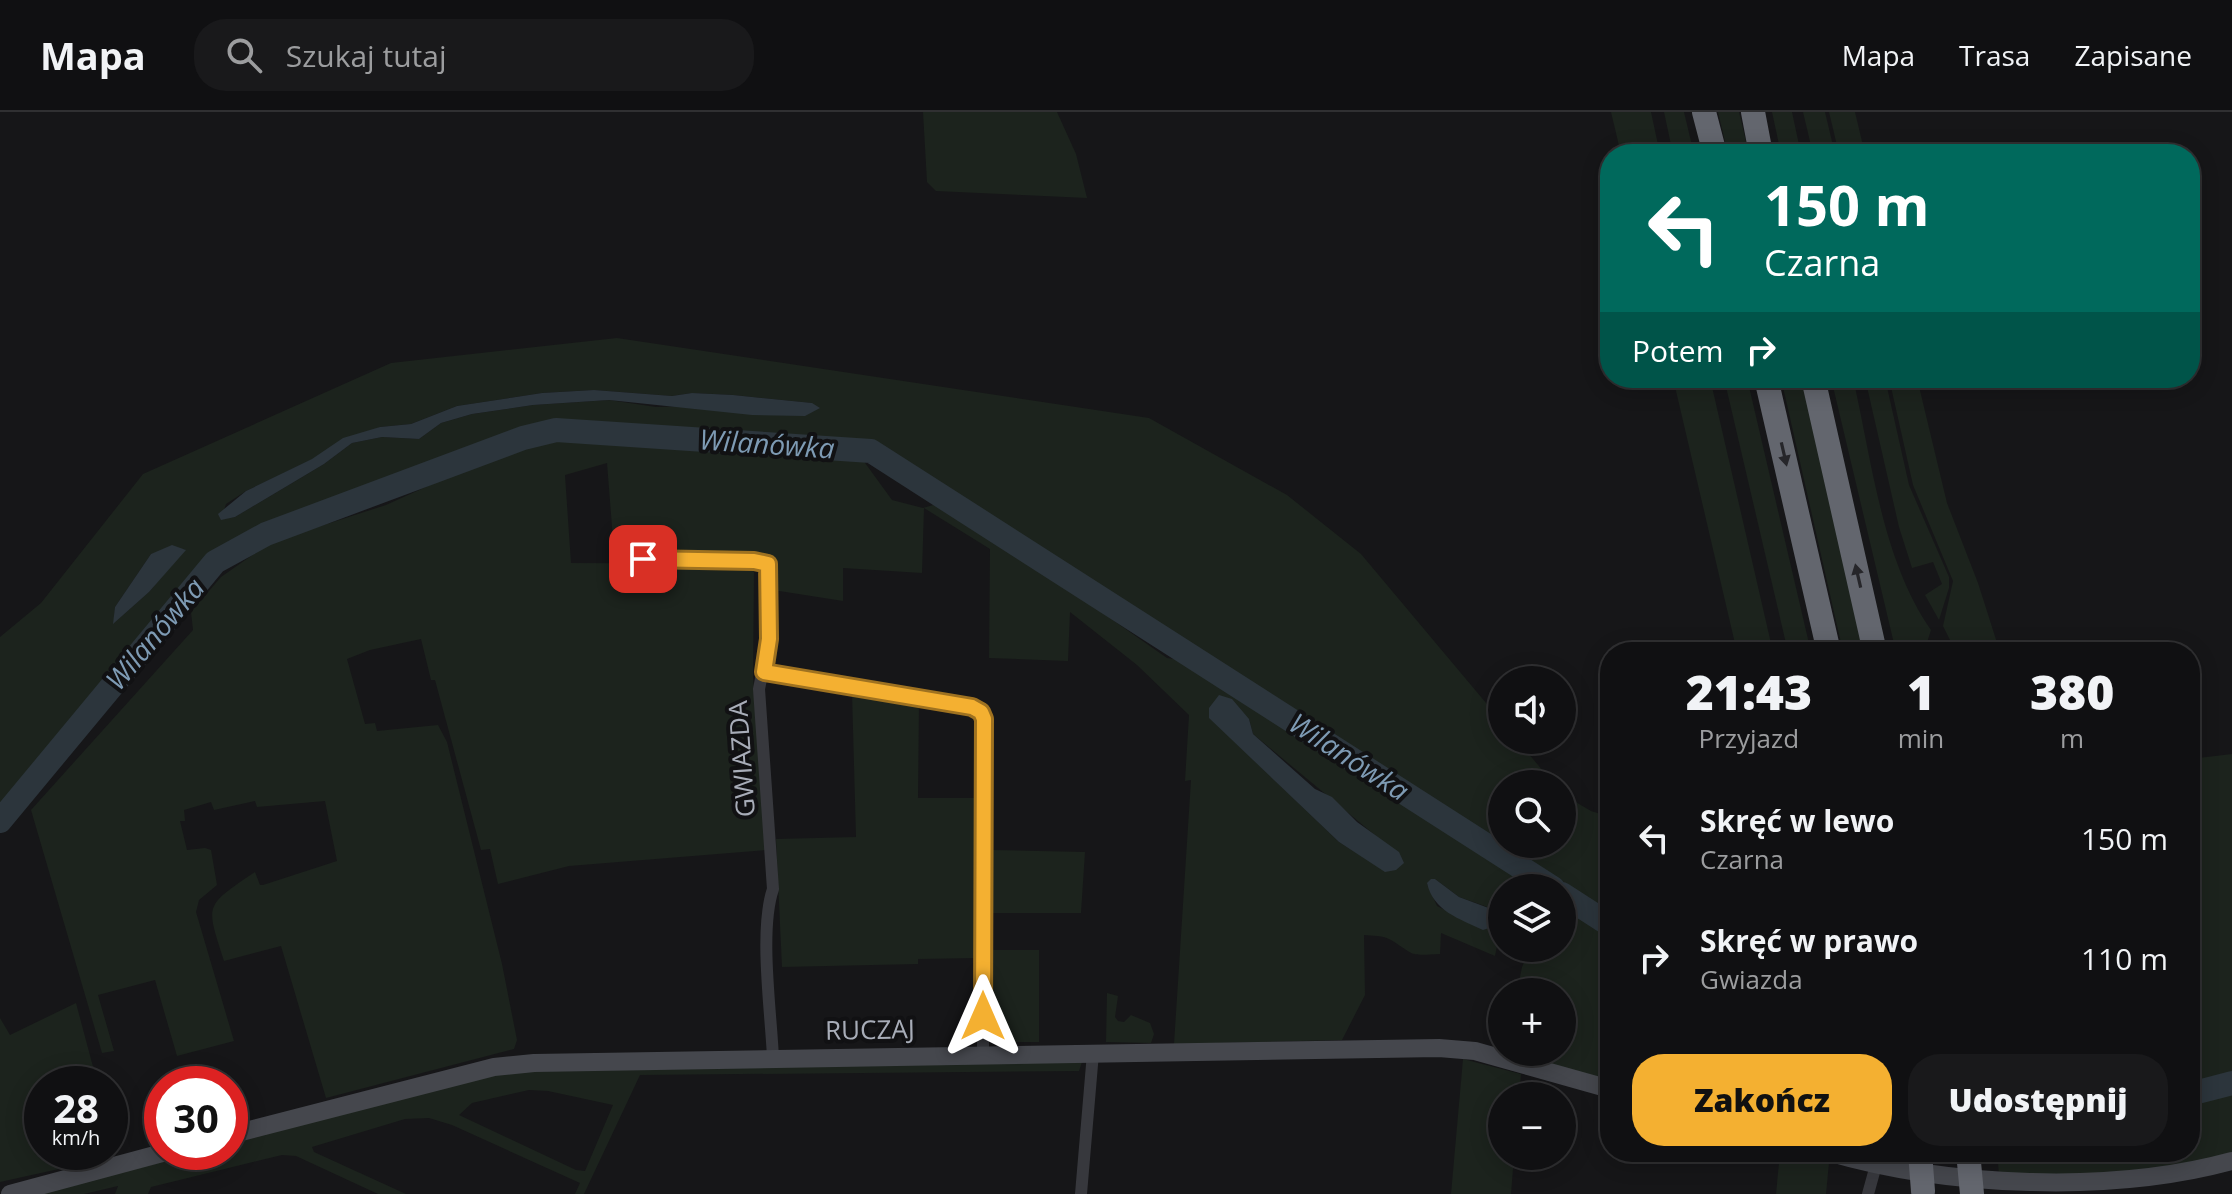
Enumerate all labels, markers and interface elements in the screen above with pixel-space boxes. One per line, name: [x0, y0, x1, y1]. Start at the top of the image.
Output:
search box: [194, 19, 754, 91]
text: Mapa: [40, 29, 146, 81]
icon: search: [222, 33, 266, 77]
text: Szukaj tutaj: [286, 35, 447, 76]
text: Mapa: [1842, 36, 1915, 74]
text: Trasa: [1959, 36, 2030, 74]
text: Zapisane: [2074, 36, 2192, 74]
text: 150 m: [1764, 166, 1930, 242]
icon: left: [1632, 176, 1736, 280]
text: Czarna: [1764, 238, 1880, 287]
icon: right: [1739, 328, 1783, 372]
text: Potem: [1632, 330, 1723, 371]
water label: Wilanówka: [698, 419, 836, 467]
one-way arrow: [1778, 442, 1791, 467]
pin: [609, 525, 677, 593]
icon: arrive: [621, 537, 665, 581]
one-way arrow: [1851, 563, 1864, 588]
water label: Wilanówka: [96, 569, 212, 697]
text: 21:43: [1686, 659, 1812, 724]
text: 1: [1907, 659, 1935, 724]
text: 380: [2030, 659, 2114, 724]
map controls: [1488, 666, 1576, 1170]
button: sound: [1488, 666, 1576, 754]
street label: GWIAZDA: [719, 699, 763, 819]
water label: Wilanówka: [1282, 703, 1417, 809]
text: Przyjazd: [1699, 720, 1799, 756]
text: min: [1898, 720, 1944, 756]
text: m: [2060, 720, 2084, 756]
button: search: [1488, 770, 1576, 858]
text: Skręć w lewo: [1700, 800, 1894, 841]
icon: left: [1632, 816, 1676, 860]
text: 150 m: [2081, 818, 2168, 859]
text: Czarna: [1700, 841, 1784, 877]
button: layers: [1488, 874, 1576, 962]
text: Skręć w prawo: [1700, 920, 1918, 961]
icon: right: [1632, 936, 1676, 980]
text: 110 m: [2081, 938, 2168, 979]
text: Gwiazda: [1700, 961, 1803, 997]
position arrow: [941, 974, 1025, 1058]
button: +: [1488, 978, 1576, 1066]
street label: RUCZAJ: [825, 1010, 915, 1048]
button: Zakończ: [1632, 1054, 1892, 1146]
button: Udostępnij: [1908, 1054, 2168, 1146]
speed limit sign: 30: [144, 1066, 248, 1170]
text: 28: [53, 1080, 99, 1135]
button: −: [1488, 1082, 1576, 1170]
text: km/h: [52, 1124, 100, 1151]

